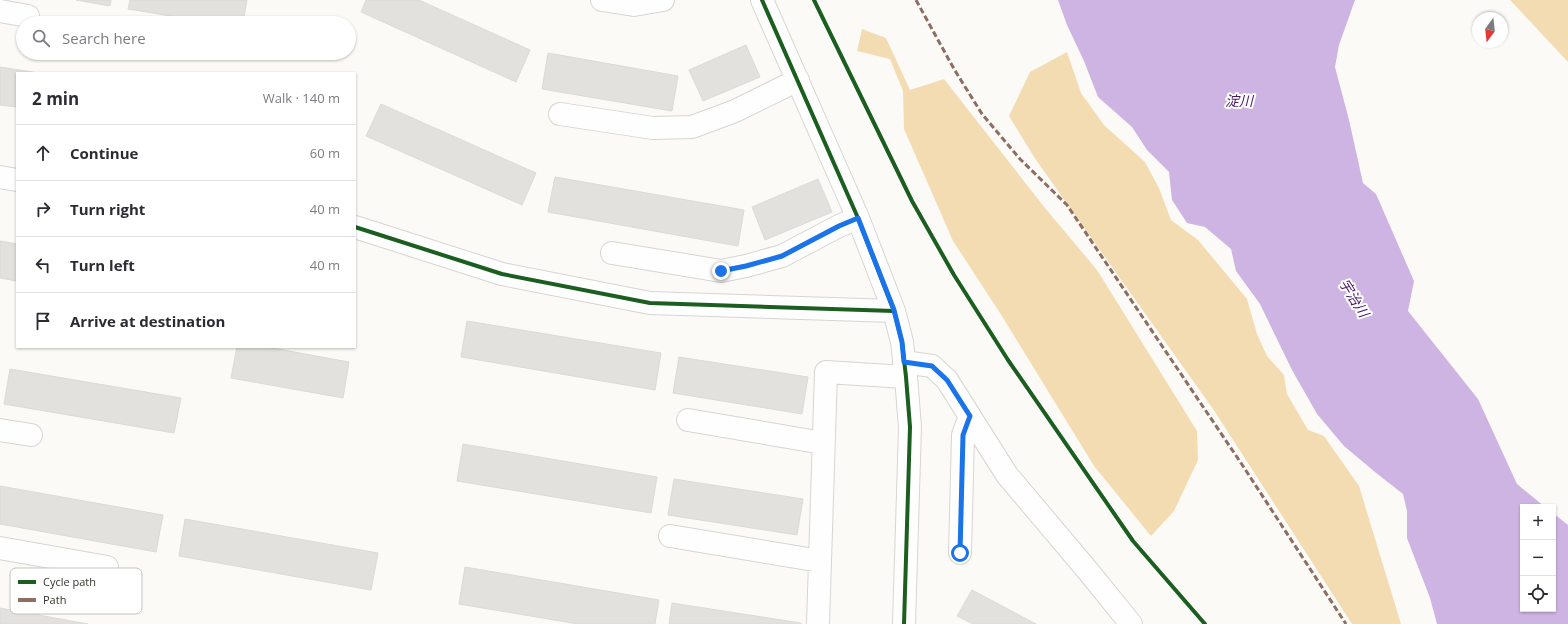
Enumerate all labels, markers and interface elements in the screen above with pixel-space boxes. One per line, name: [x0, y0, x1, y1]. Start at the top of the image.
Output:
north arrow: [1472, 12, 1508, 48]
search box: [16, 16, 356, 60]
icon: search: [30, 27, 52, 49]
text: Search here: [62, 28, 146, 48]
text: 2 min: [32, 87, 79, 110]
text: Walk · 140 m: [263, 89, 340, 107]
water label: 淀川: [1225, 91, 1255, 110]
icon: ahead: [32, 142, 54, 164]
text: Continue: [70, 143, 138, 163]
text: 60 m: [310, 144, 340, 162]
icon: right: [32, 198, 54, 220]
text: Turn right: [70, 199, 145, 219]
text: 40 m: [310, 200, 340, 218]
icon: left: [32, 254, 54, 276]
text: Turn left: [70, 255, 135, 275]
text: 40 m: [310, 256, 340, 274]
route end: [712, 262, 730, 280]
water label: 宇治川: [1335, 275, 1375, 322]
icon: arrive: [32, 310, 54, 332]
text: Arrive at destination: [70, 311, 225, 331]
map controls: [1520, 504, 1556, 612]
button: +: [1520, 504, 1556, 540]
button: −: [1520, 540, 1556, 576]
route start: [951, 544, 969, 562]
legend: [10, 568, 142, 614]
text: Cycle path: [43, 574, 96, 589]
button: locate: [1520, 576, 1556, 612]
text: Path: [43, 592, 66, 607]

